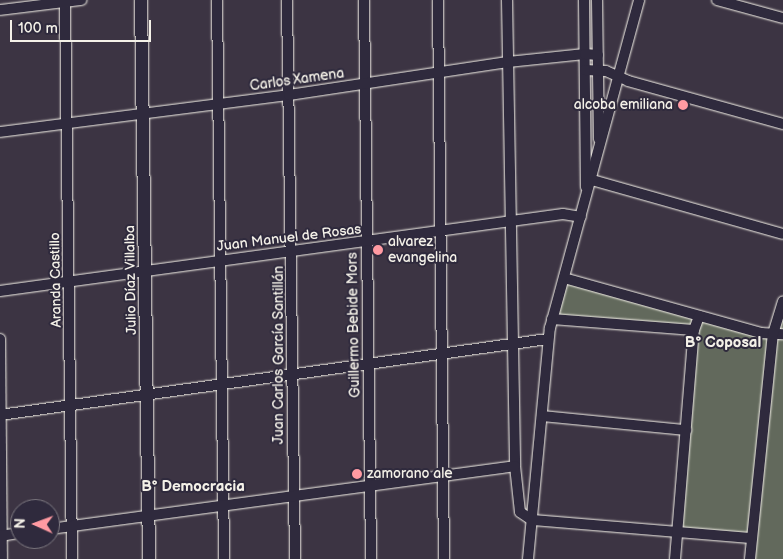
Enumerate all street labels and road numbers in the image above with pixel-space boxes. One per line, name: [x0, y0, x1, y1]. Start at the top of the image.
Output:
street label: Carlos Xamena: [248, 65, 346, 95]
street label: Juan Manuel de Rosas: [216, 221, 362, 255]
street label: Julio Díaz Villalba: [122, 225, 140, 335]
street label: Aranda Castillo: [47, 232, 65, 328]
street label: Guillermo Bebide Mors: [344, 252, 364, 398]
street label: Juan Carlos García Santillán: [271, 266, 287, 444]

